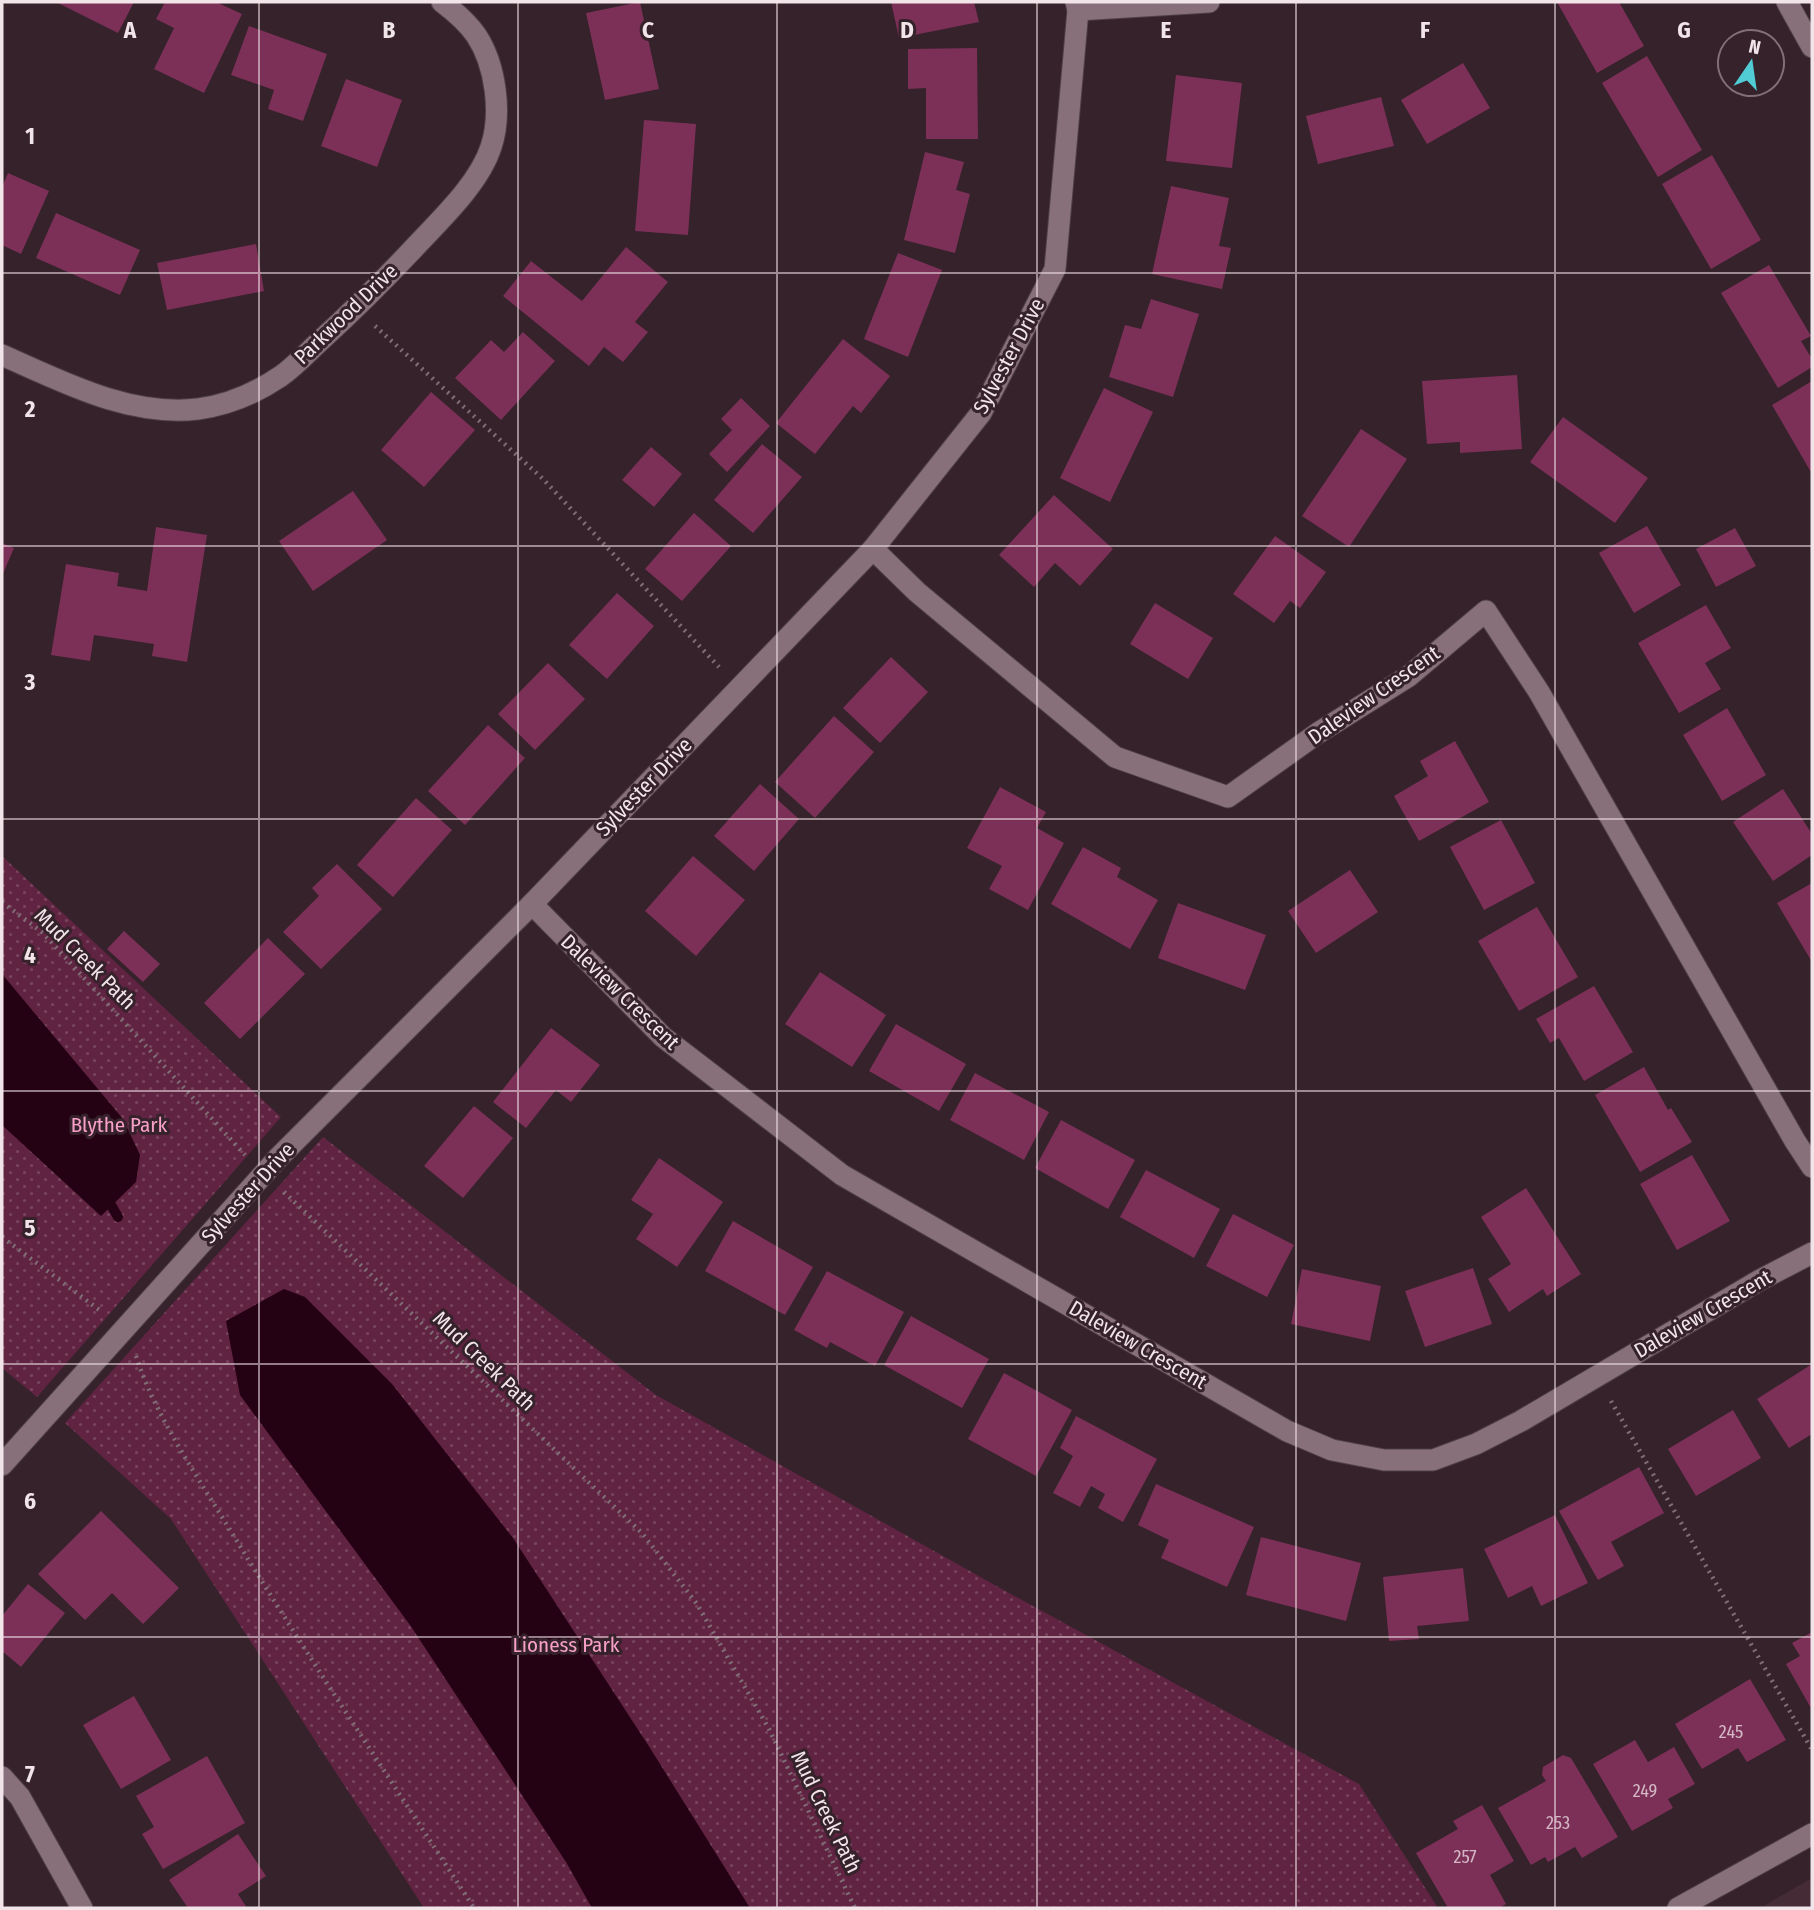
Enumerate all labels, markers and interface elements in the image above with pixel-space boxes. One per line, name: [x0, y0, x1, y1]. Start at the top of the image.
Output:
text: A: [123, 16, 137, 44]
text: B: [383, 16, 396, 44]
text: C: [642, 16, 654, 44]
text: D: [900, 16, 914, 44]
text: E: [1161, 16, 1172, 44]
text: F: [1420, 16, 1430, 44]
text: G: [1677, 16, 1691, 44]
north arrow: [1716, 28, 1786, 98]
text: N: [1747, 34, 1763, 59]
text: 1: [25, 122, 35, 150]
street label: Parkwood Drive: [289, 258, 403, 370]
street label: Sylvester Drive: [968, 294, 1050, 418]
text: 2: [24, 395, 36, 423]
street label: Daleview Crescent: [1303, 640, 1445, 750]
text: 3: [24, 668, 36, 696]
street label: Sylvester Drive: [590, 732, 698, 842]
street label: Mud Creek Path: [29, 903, 141, 1015]
street label: Daleview Crescent: [555, 929, 685, 1055]
text: 4: [24, 941, 36, 969]
park label: Blythe Park: [71, 1112, 168, 1138]
street label: Sylvester Drive: [196, 1137, 300, 1249]
text: 5: [24, 1214, 36, 1242]
street label: Daleview Crescent: [1629, 1264, 1777, 1364]
street label: Daleview Crescent: [1064, 1295, 1212, 1395]
street label: Mud Creek Path: [427, 1306, 541, 1416]
text: 6: [24, 1487, 36, 1515]
park label: Lioness Park: [512, 1632, 620, 1658]
house number: 245: [1719, 1721, 1743, 1743]
street label: Mud Creek Path: [785, 1747, 867, 1877]
text: 7: [25, 1760, 35, 1788]
house number: 249: [1633, 1780, 1657, 1802]
house number: 253: [1546, 1812, 1570, 1834]
house number: 257: [1453, 1846, 1477, 1868]

